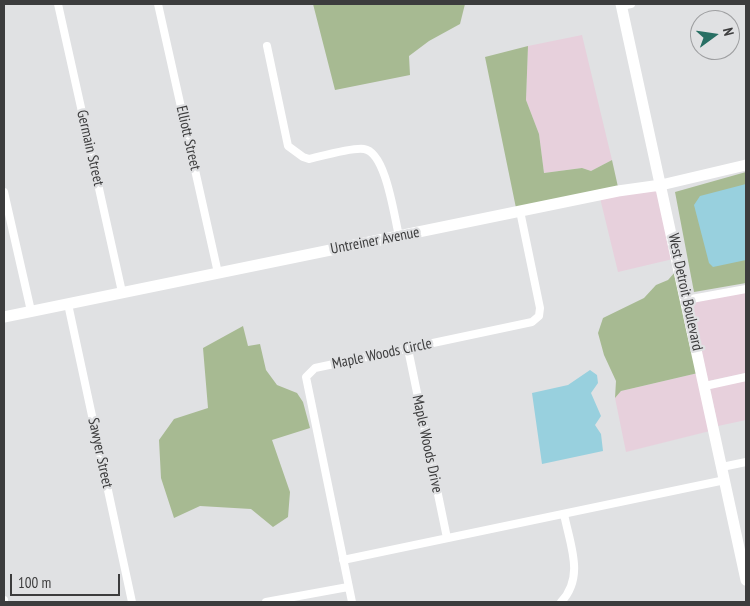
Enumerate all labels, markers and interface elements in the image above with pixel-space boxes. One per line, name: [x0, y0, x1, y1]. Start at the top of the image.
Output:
north arrow: [690, 10, 740, 60]
text: N: [719, 26, 738, 37]
street label: Elliott Street: [172, 104, 204, 172]
street label: Germain Street: [73, 108, 107, 188]
street label: Untreiner Avenue: [329, 224, 421, 258]
street label: West Detroit Boulevard: [664, 232, 706, 352]
street label: Maple Woods Circle: [331, 335, 433, 373]
street label: Maple Woods Drive: [408, 393, 446, 495]
street label: Sawyer Street: [84, 416, 116, 490]
scale bar: [12, 564, 122, 596]
text: 100 m: [18, 573, 51, 592]

